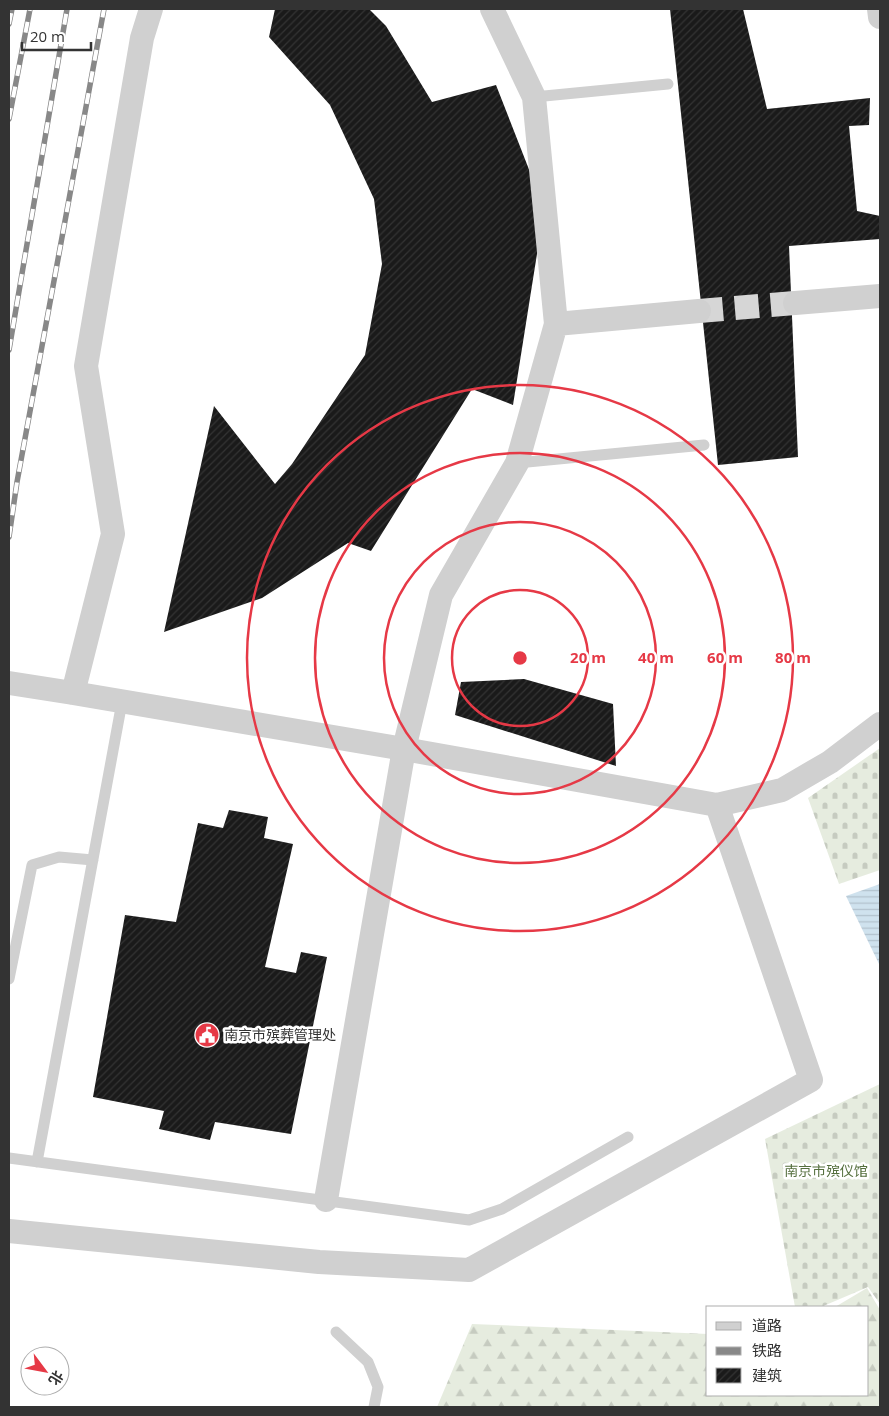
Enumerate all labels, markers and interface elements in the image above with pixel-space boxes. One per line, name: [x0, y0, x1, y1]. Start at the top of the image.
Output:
scale bar: [22, 20, 91, 52]
text: 20 m: [30, 26, 65, 46]
text: 20 m: [570, 647, 606, 667]
text: 40 m: [638, 647, 674, 667]
text: 60 m: [707, 647, 743, 667]
text: 80 m: [775, 647, 811, 667]
centre of rings: [511, 649, 529, 667]
public building icon: 南京市殡葬管理处: [194, 1022, 220, 1048]
place label: 南京市殡葬管理处: [224, 1025, 336, 1044]
park label: 南京市殡仪馆: [784, 1161, 868, 1180]
legend: [706, 1306, 869, 1396]
text: 道路: [752, 1315, 782, 1335]
text: 铁路: [752, 1340, 782, 1360]
north arrow: [20, 1346, 70, 1396]
text: 建筑: [752, 1365, 782, 1385]
text: 北: [45, 1367, 68, 1389]

